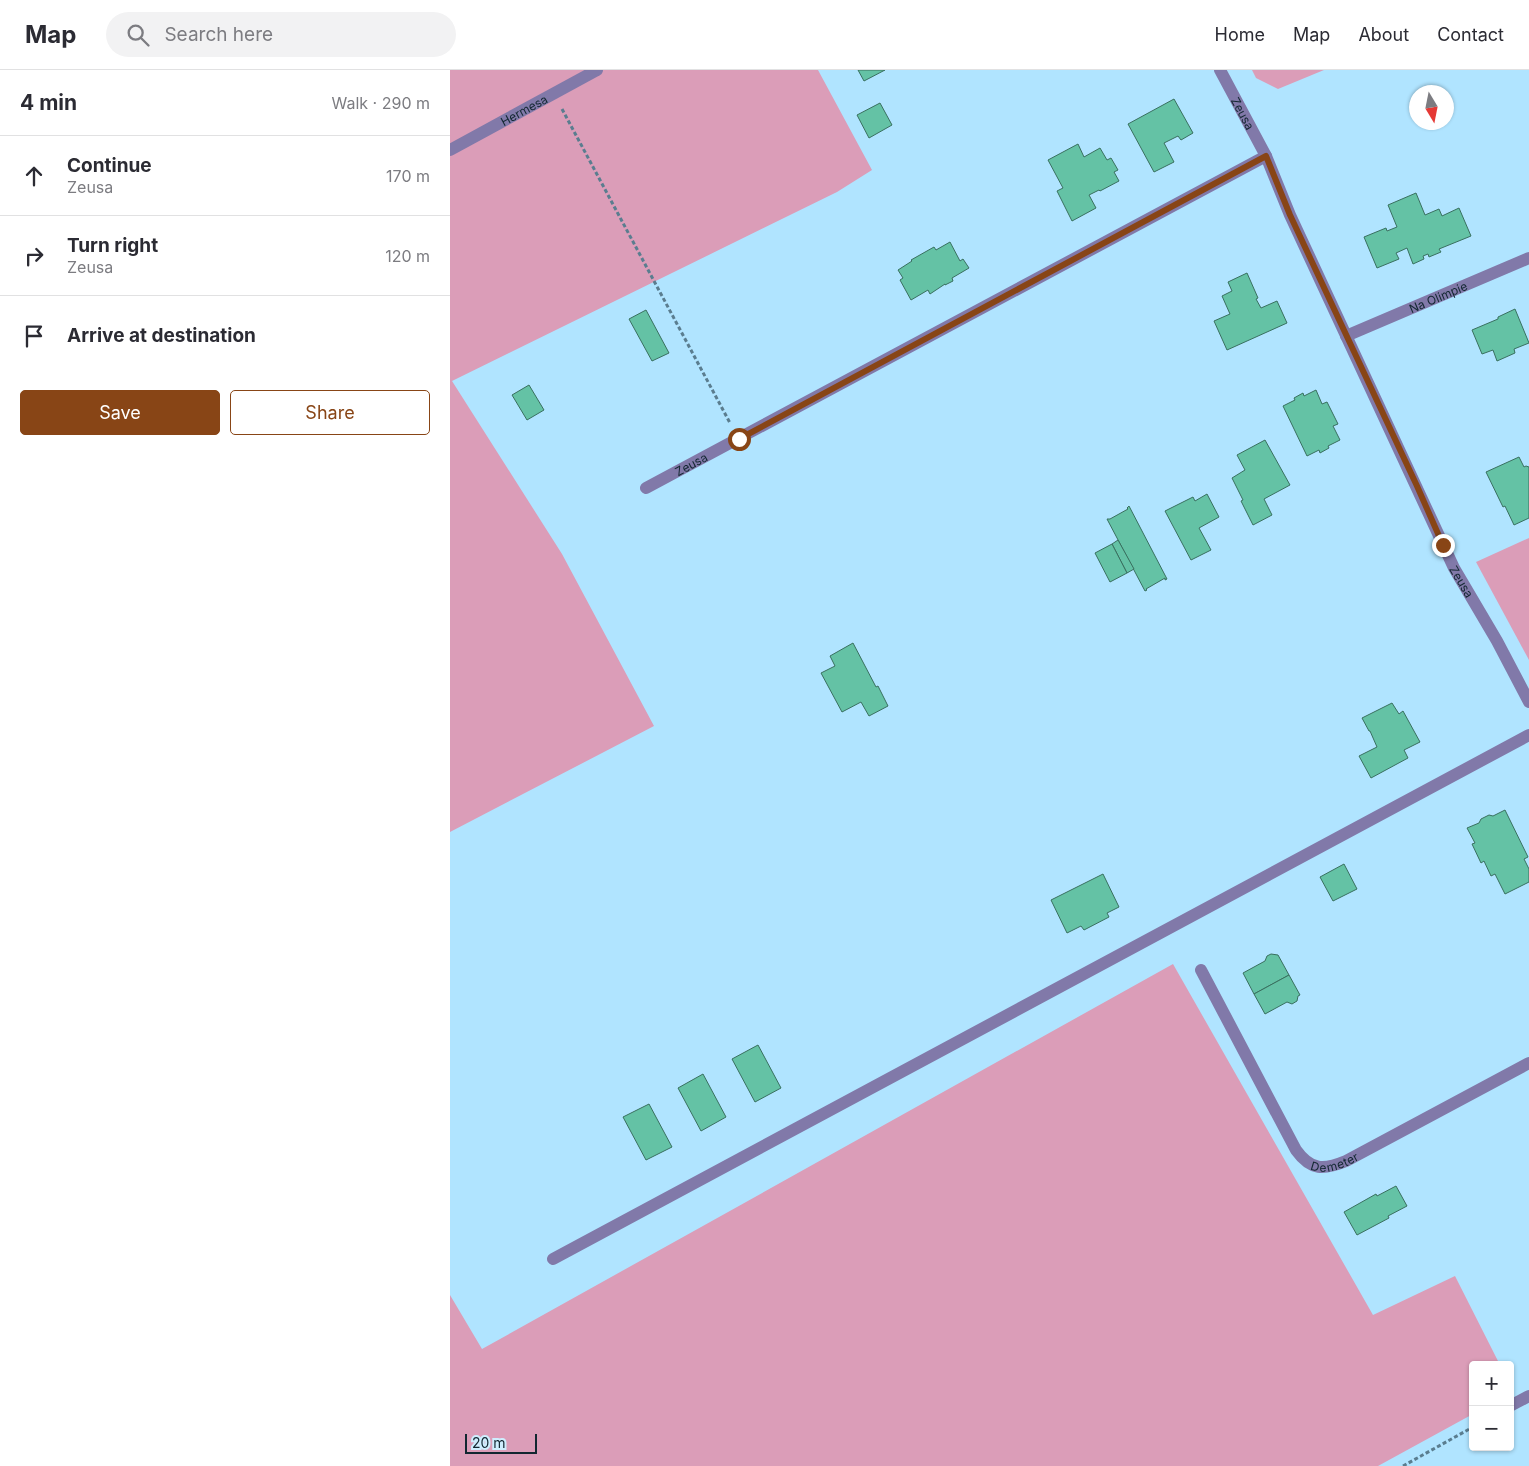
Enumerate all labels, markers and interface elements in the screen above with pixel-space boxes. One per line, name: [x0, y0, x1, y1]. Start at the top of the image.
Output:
search box: [106, 12, 456, 57]
text: Map: [25, 20, 76, 49]
icon: search: [124, 21, 152, 49]
text: Search here: [164, 23, 273, 46]
text: Home: [1215, 24, 1265, 45]
text: Map: [1293, 24, 1330, 45]
text: About: [1358, 24, 1409, 45]
text: Contact: [1437, 24, 1504, 45]
north arrow: [1409, 85, 1454, 130]
text: 4 min: [20, 90, 77, 115]
street label: Hermesa: [498, 91, 550, 129]
text: Walk · 290 m: [332, 93, 430, 113]
street label: Zeusa: [1228, 94, 1258, 132]
text: Continue: [67, 154, 152, 177]
icon: ahead: [20, 162, 48, 190]
text: 170 m: [386, 166, 430, 186]
text: Zeusa: [67, 177, 113, 197]
text: Turn right: [67, 234, 158, 257]
icon: right: [20, 242, 48, 270]
text: 120 m: [385, 246, 430, 266]
text: Zeusa: [67, 257, 113, 277]
street label: Na Olimpie: [1407, 278, 1469, 316]
icon: arrive: [20, 322, 48, 350]
text: Arrive at destination: [67, 324, 256, 347]
button: Save: [20, 390, 220, 435]
button: Share: [230, 390, 430, 435]
route start: [728, 428, 751, 451]
street label: Zeusa: [672, 449, 710, 479]
route end: [1432, 534, 1455, 557]
street label: Zeusa: [1447, 563, 1477, 600]
street label: Demeter: [1309, 1148, 1361, 1175]
map controls: [1469, 1361, 1514, 1451]
button: +: [1469, 1361, 1514, 1406]
button: −: [1469, 1406, 1514, 1451]
scale bar: [465, 1431, 538, 1454]
text: 20 m: [472, 1434, 506, 1451]

